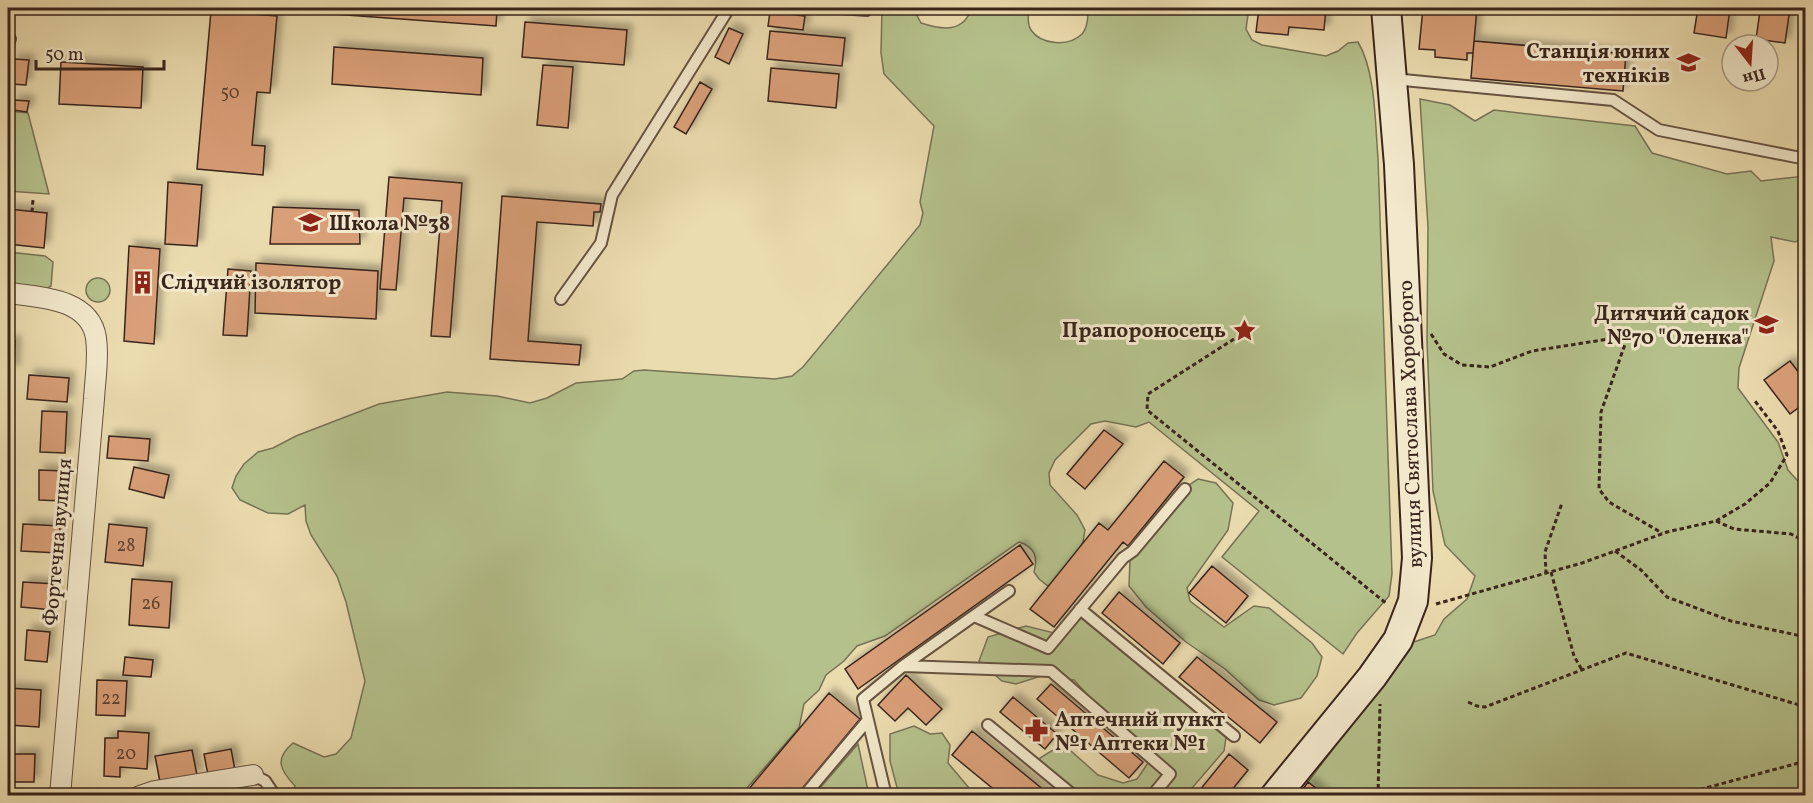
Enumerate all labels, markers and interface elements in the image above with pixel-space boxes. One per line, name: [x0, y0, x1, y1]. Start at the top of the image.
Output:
scale bar: [36, 33, 164, 71]
north arrow: [1720, 33, 1780, 93]
place label: Станція юних техніків: [1526, 38, 1670, 91]
text: 50 m: [45, 43, 84, 68]
school or university icon: Станція юних техніків: [1675, 50, 1701, 76]
text: Пн: [1740, 62, 1768, 89]
house number: 50: [220, 81, 240, 106]
school or university icon: Школа №38: [298, 210, 324, 236]
place label: Школа №38: [329, 210, 450, 239]
building icon: Слідчий ізолятор: [130, 269, 156, 295]
place label: Слідчий ізолятор: [161, 269, 341, 298]
street label: вулиця Святослава Хороброго: [1392, 279, 1431, 568]
place label: Дитячий садок №70 "Оленка": [1594, 300, 1749, 353]
school or university icon: Дитячий садок №70 "Оленка": [1754, 312, 1780, 338]
place label: Прапороносець: [1062, 317, 1226, 346]
place icon: Прапороносець: [1231, 317, 1257, 343]
street label: Фортечна вулиця: [37, 457, 80, 627]
house number: 28: [117, 534, 135, 559]
house number: 26: [142, 592, 160, 617]
house number: 22: [101, 687, 121, 712]
place label: Аптечний пункт №1 Аптеки №1: [1055, 706, 1226, 759]
pharmacy icon: Аптечний пункт №1 Аптеки №1: [1024, 718, 1050, 744]
house number: 20: [116, 742, 136, 767]

